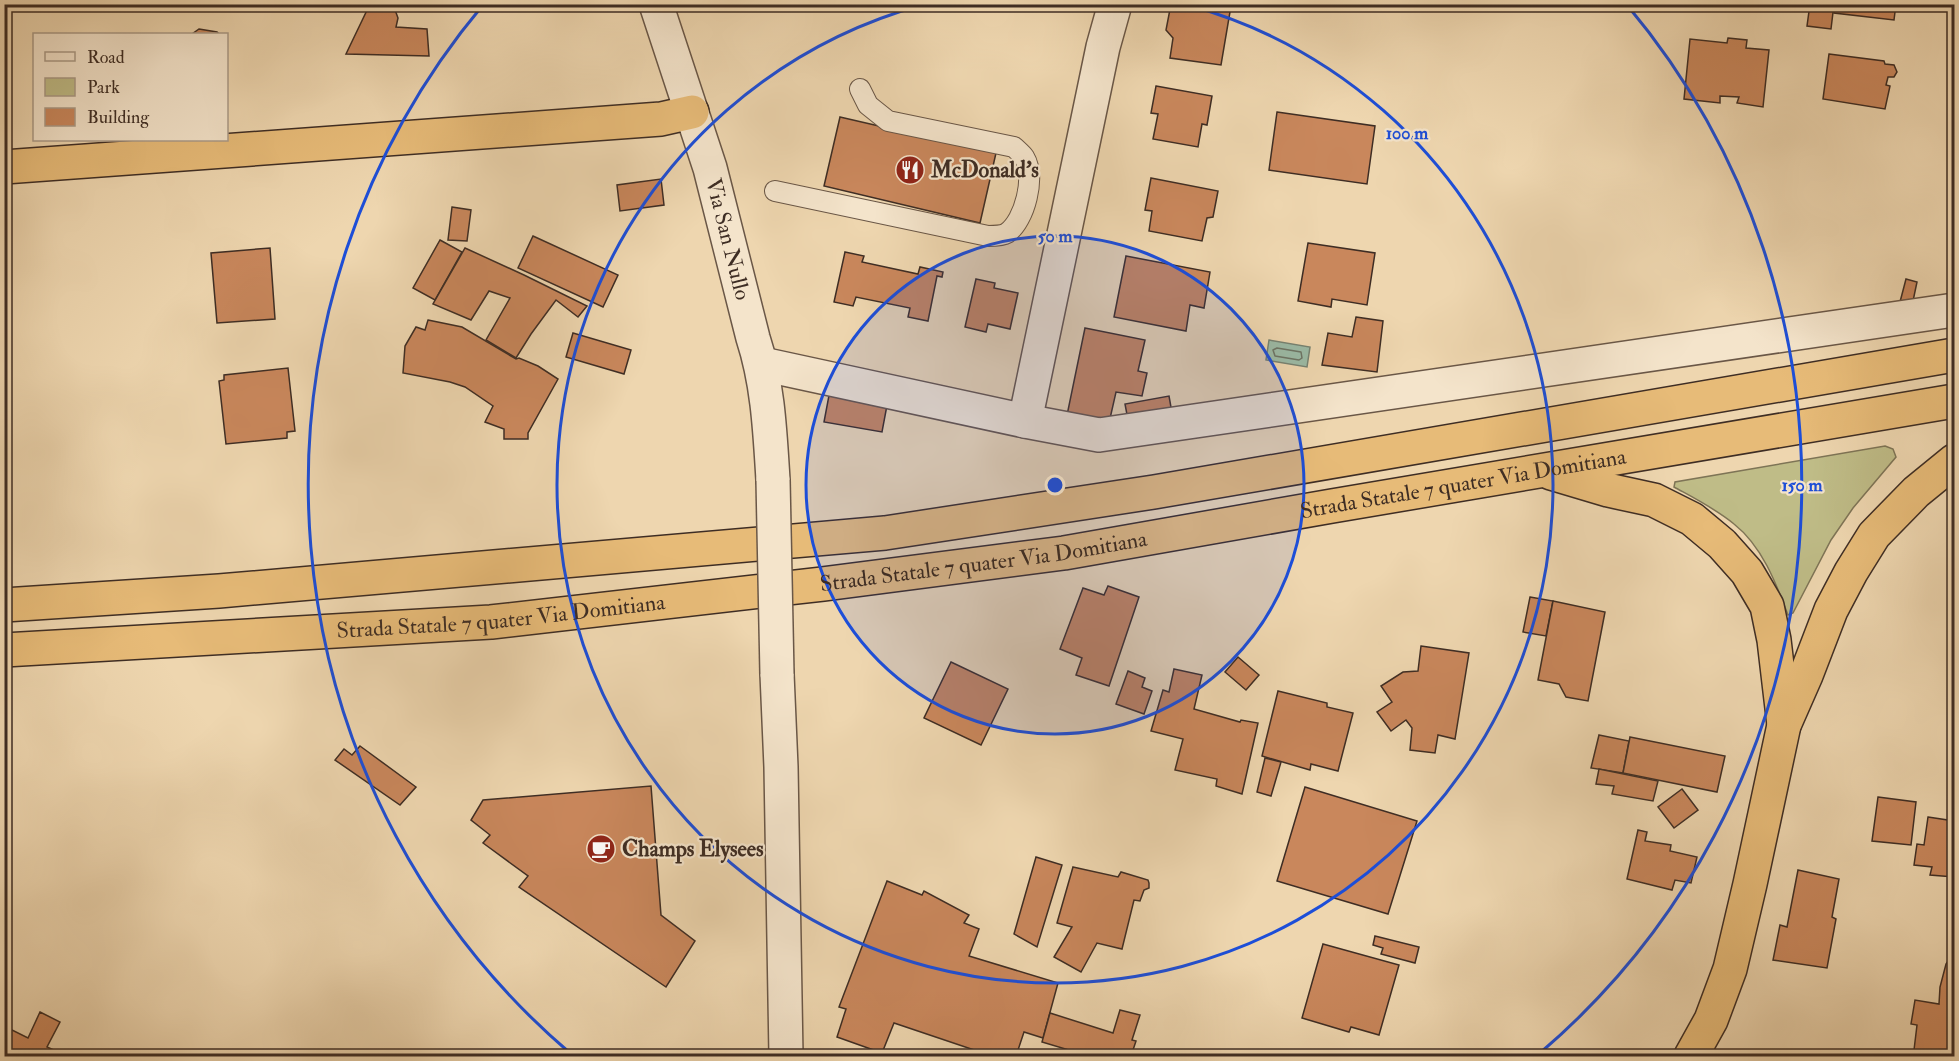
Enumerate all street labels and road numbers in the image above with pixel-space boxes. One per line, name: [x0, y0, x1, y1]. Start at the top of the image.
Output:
street label: Via San Nullo: [699, 175, 757, 303]
street label: Strada Statale 7 quater Via Domitiana: [1298, 442, 1629, 525]
street label: Strada Statale 7 quater Via Domitiana: [818, 525, 1150, 598]
street label: Strada Statale 7 quater Via Domitiana: [336, 588, 668, 645]

